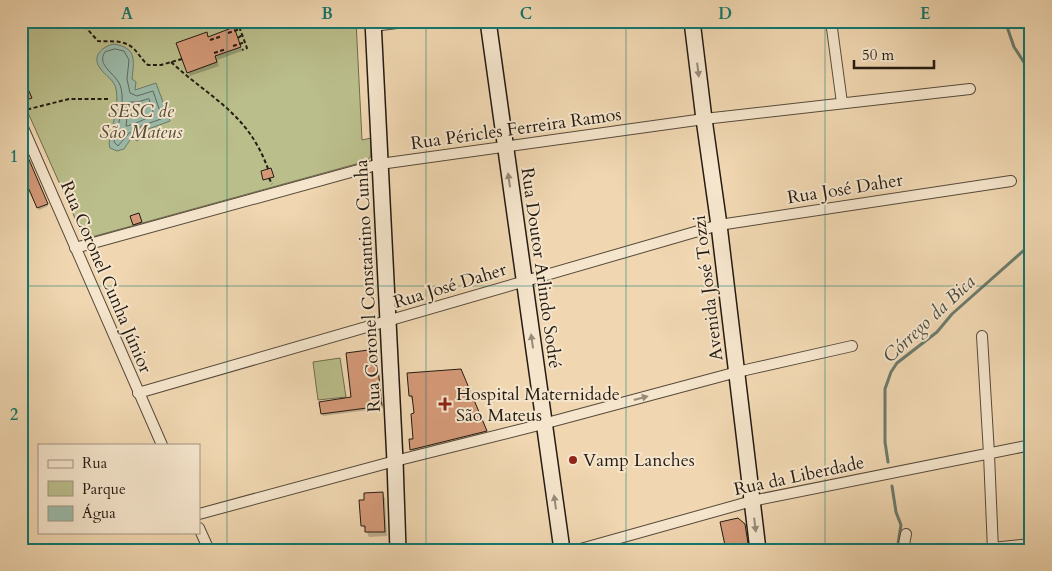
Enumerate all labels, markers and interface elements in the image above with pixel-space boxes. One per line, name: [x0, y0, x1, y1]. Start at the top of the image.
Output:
text: A: [121, 3, 133, 25]
text: B: [321, 3, 333, 25]
text: C: [520, 3, 532, 25]
text: D: [718, 3, 732, 25]
text: E: [920, 3, 930, 25]
scale bar: [854, 38, 934, 70]
text: 50 m: [862, 45, 894, 65]
one-way arrow: [694, 62, 702, 78]
park label: SESC de São Mateus: [99, 99, 183, 145]
street label: Rua Péricles Ferreira Ramos: [409, 102, 623, 156]
text: 1: [10, 146, 18, 168]
street label: Rua Coronel Constantino Cunha: [349, 159, 387, 413]
street label: Rua Doutor Arlindo Sodré: [515, 166, 567, 370]
street label: Rua José Daher: [785, 167, 905, 210]
one-way arrow: [505, 171, 513, 187]
street label: Rua Coronel Cunha Júnior: [54, 177, 158, 377]
street label: Avenida José Tozzi: [687, 214, 729, 362]
street label: Rua José Daher: [390, 257, 510, 315]
water label: Córrego da Bica: [877, 269, 981, 369]
one-way arrow: [528, 332, 536, 348]
place label: Hospital Maternidade São Mateus: [456, 382, 620, 428]
one-way arrow: [634, 393, 649, 401]
marker: Hospital Maternidade São Mateus: [438, 397, 452, 411]
text: 2: [10, 404, 18, 426]
legend: [38, 444, 200, 534]
place label: Vamp Lanches: [583, 448, 695, 473]
street label: Rua da Liberdade: [732, 450, 866, 502]
text: Rua: [82, 453, 108, 473]
marker: Vamp Lanches: [567, 454, 579, 466]
text: Parque: [82, 479, 126, 499]
one-way arrow: [550, 493, 558, 509]
text: Água: [82, 503, 116, 523]
one-way arrow: [751, 518, 759, 534]

